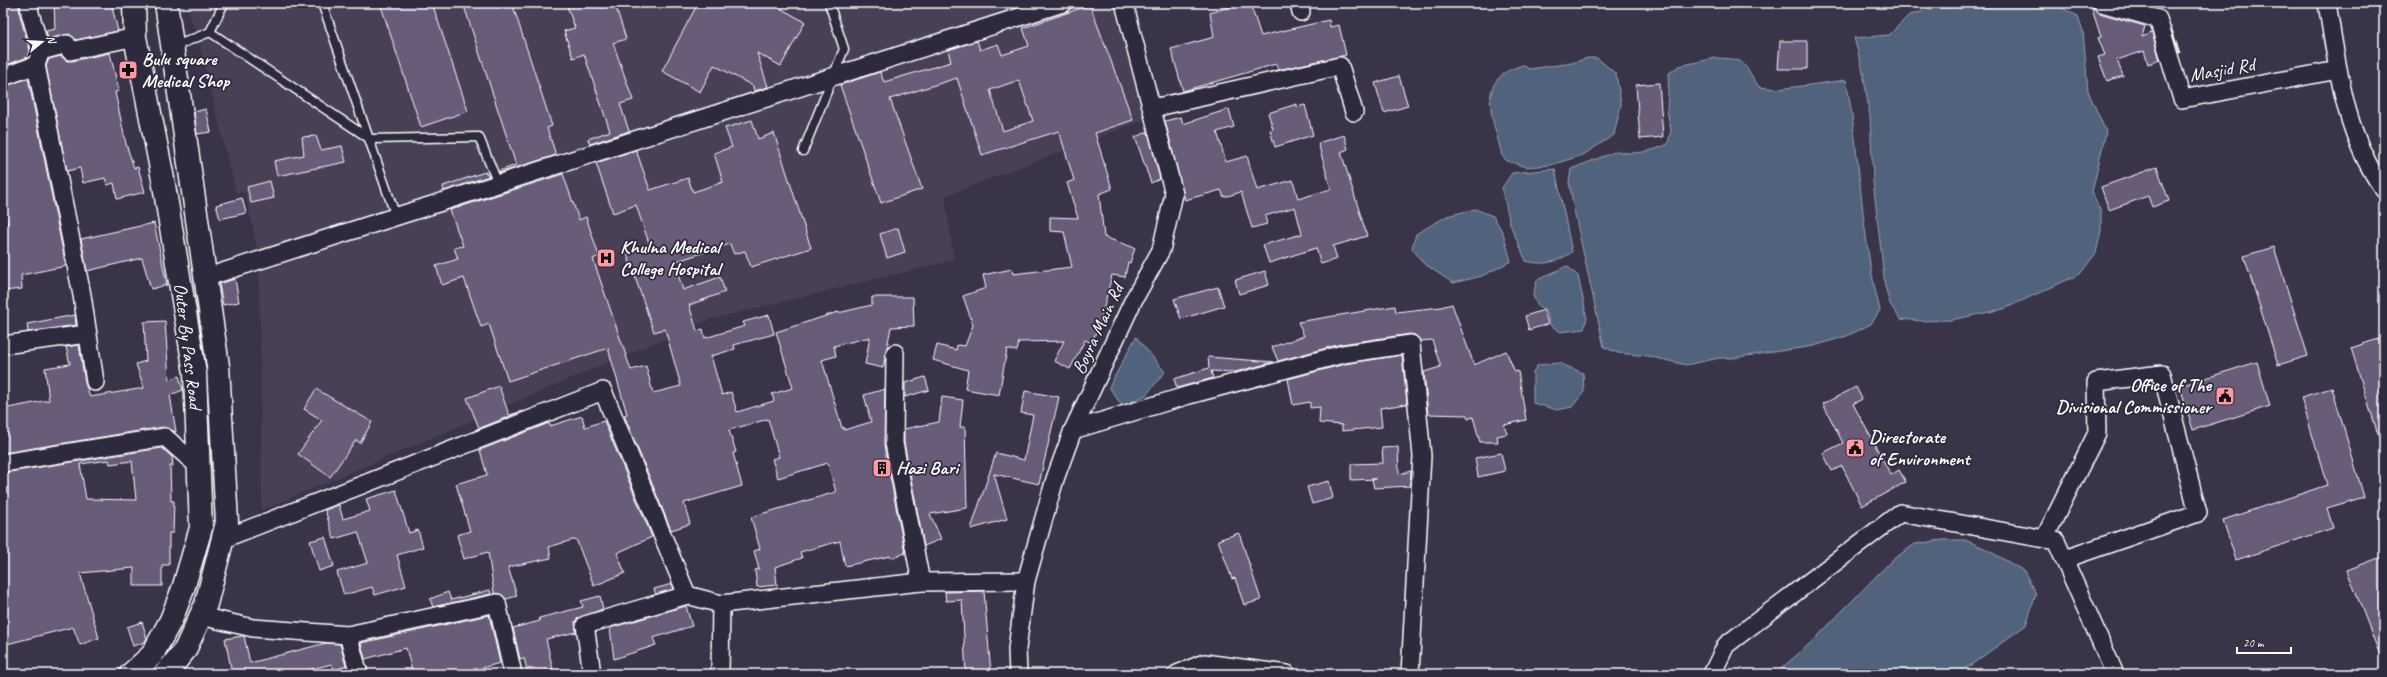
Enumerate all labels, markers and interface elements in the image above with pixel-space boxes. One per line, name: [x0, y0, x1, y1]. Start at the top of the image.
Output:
north arrow: [22, 22, 62, 62]
text: N: [44, 34, 60, 46]
place label: Bulu square Medical Shop: [142, 47, 231, 93]
street label: Masjid Rd: [2188, 52, 2260, 87]
pharmacy icon: Bulu square Medical Shop: [117, 59, 139, 81]
place label: Khulna Medical College Hospital: [620, 235, 724, 281]
hospital icon: Khulna Medical College Hospital: [595, 247, 617, 269]
street label: Boyra Main Rd: [1067, 277, 1131, 378]
street label: Outer By Pass Road: [168, 282, 208, 413]
place label: Office of The Divisional Commissioner: [2056, 373, 2213, 419]
public building icon: Office of The Divisional Commissioner: [2214, 385, 2236, 407]
place label: Directorate of Environment: [1869, 425, 1972, 471]
public building icon: Directorate of Environment: [1844, 437, 1866, 459]
place label: Hazi Bari: [896, 456, 960, 480]
building icon: Hazi Bari: [871, 457, 893, 479]
scale bar: [2237, 629, 2291, 655]
text: 20 m: [2243, 635, 2265, 651]

